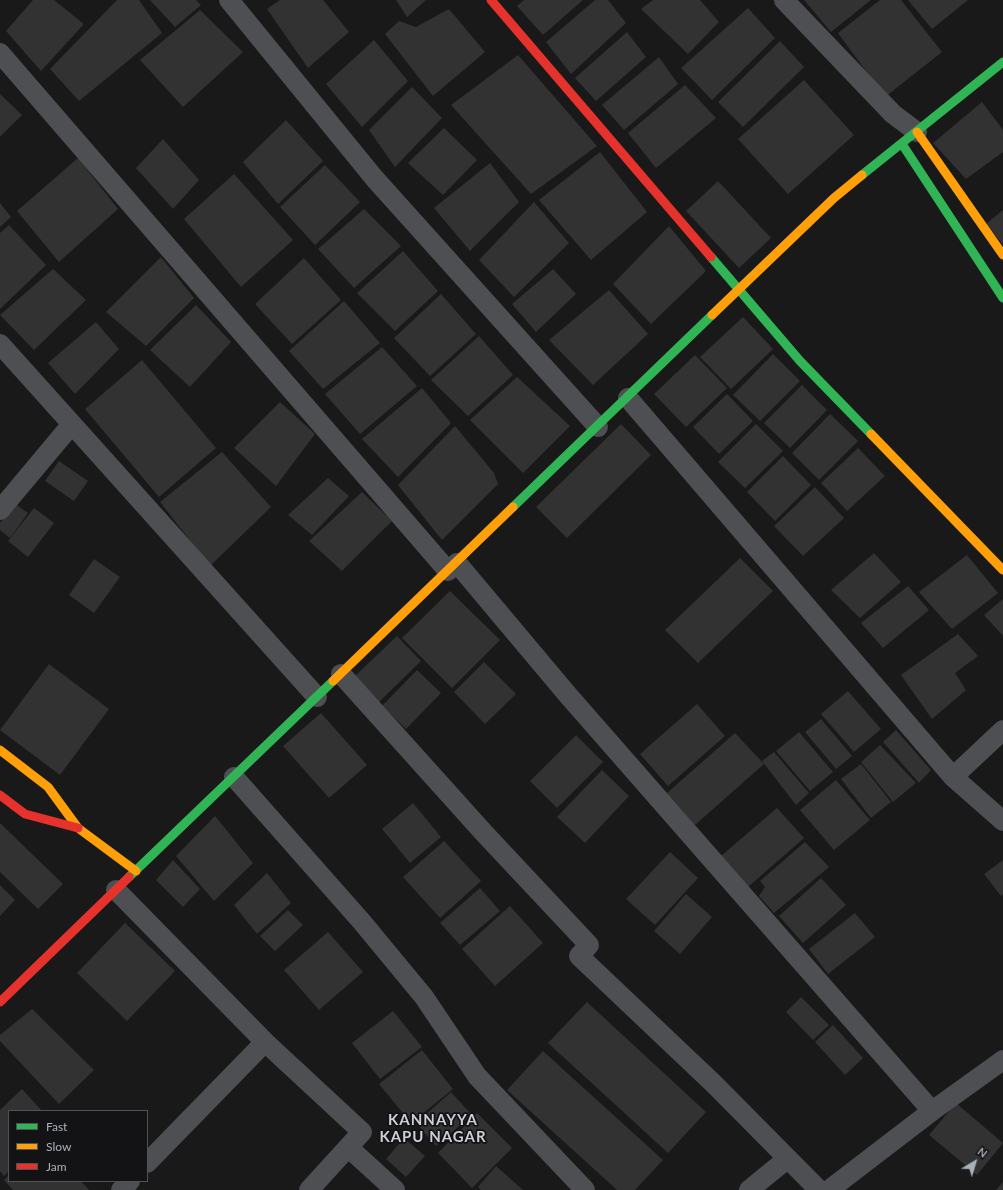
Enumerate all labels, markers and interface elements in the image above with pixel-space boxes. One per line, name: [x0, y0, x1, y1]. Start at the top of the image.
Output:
legend: [8, 1110, 148, 1182]
district label: KANNAYYA KAPU NAGAR: [379, 1111, 487, 1146]
text: Fast: [46, 1119, 67, 1134]
text: Slow: [46, 1139, 71, 1154]
north arrow: [955, 1142, 995, 1182]
text: N: [975, 1144, 990, 1160]
text: Jam: [46, 1159, 67, 1174]

